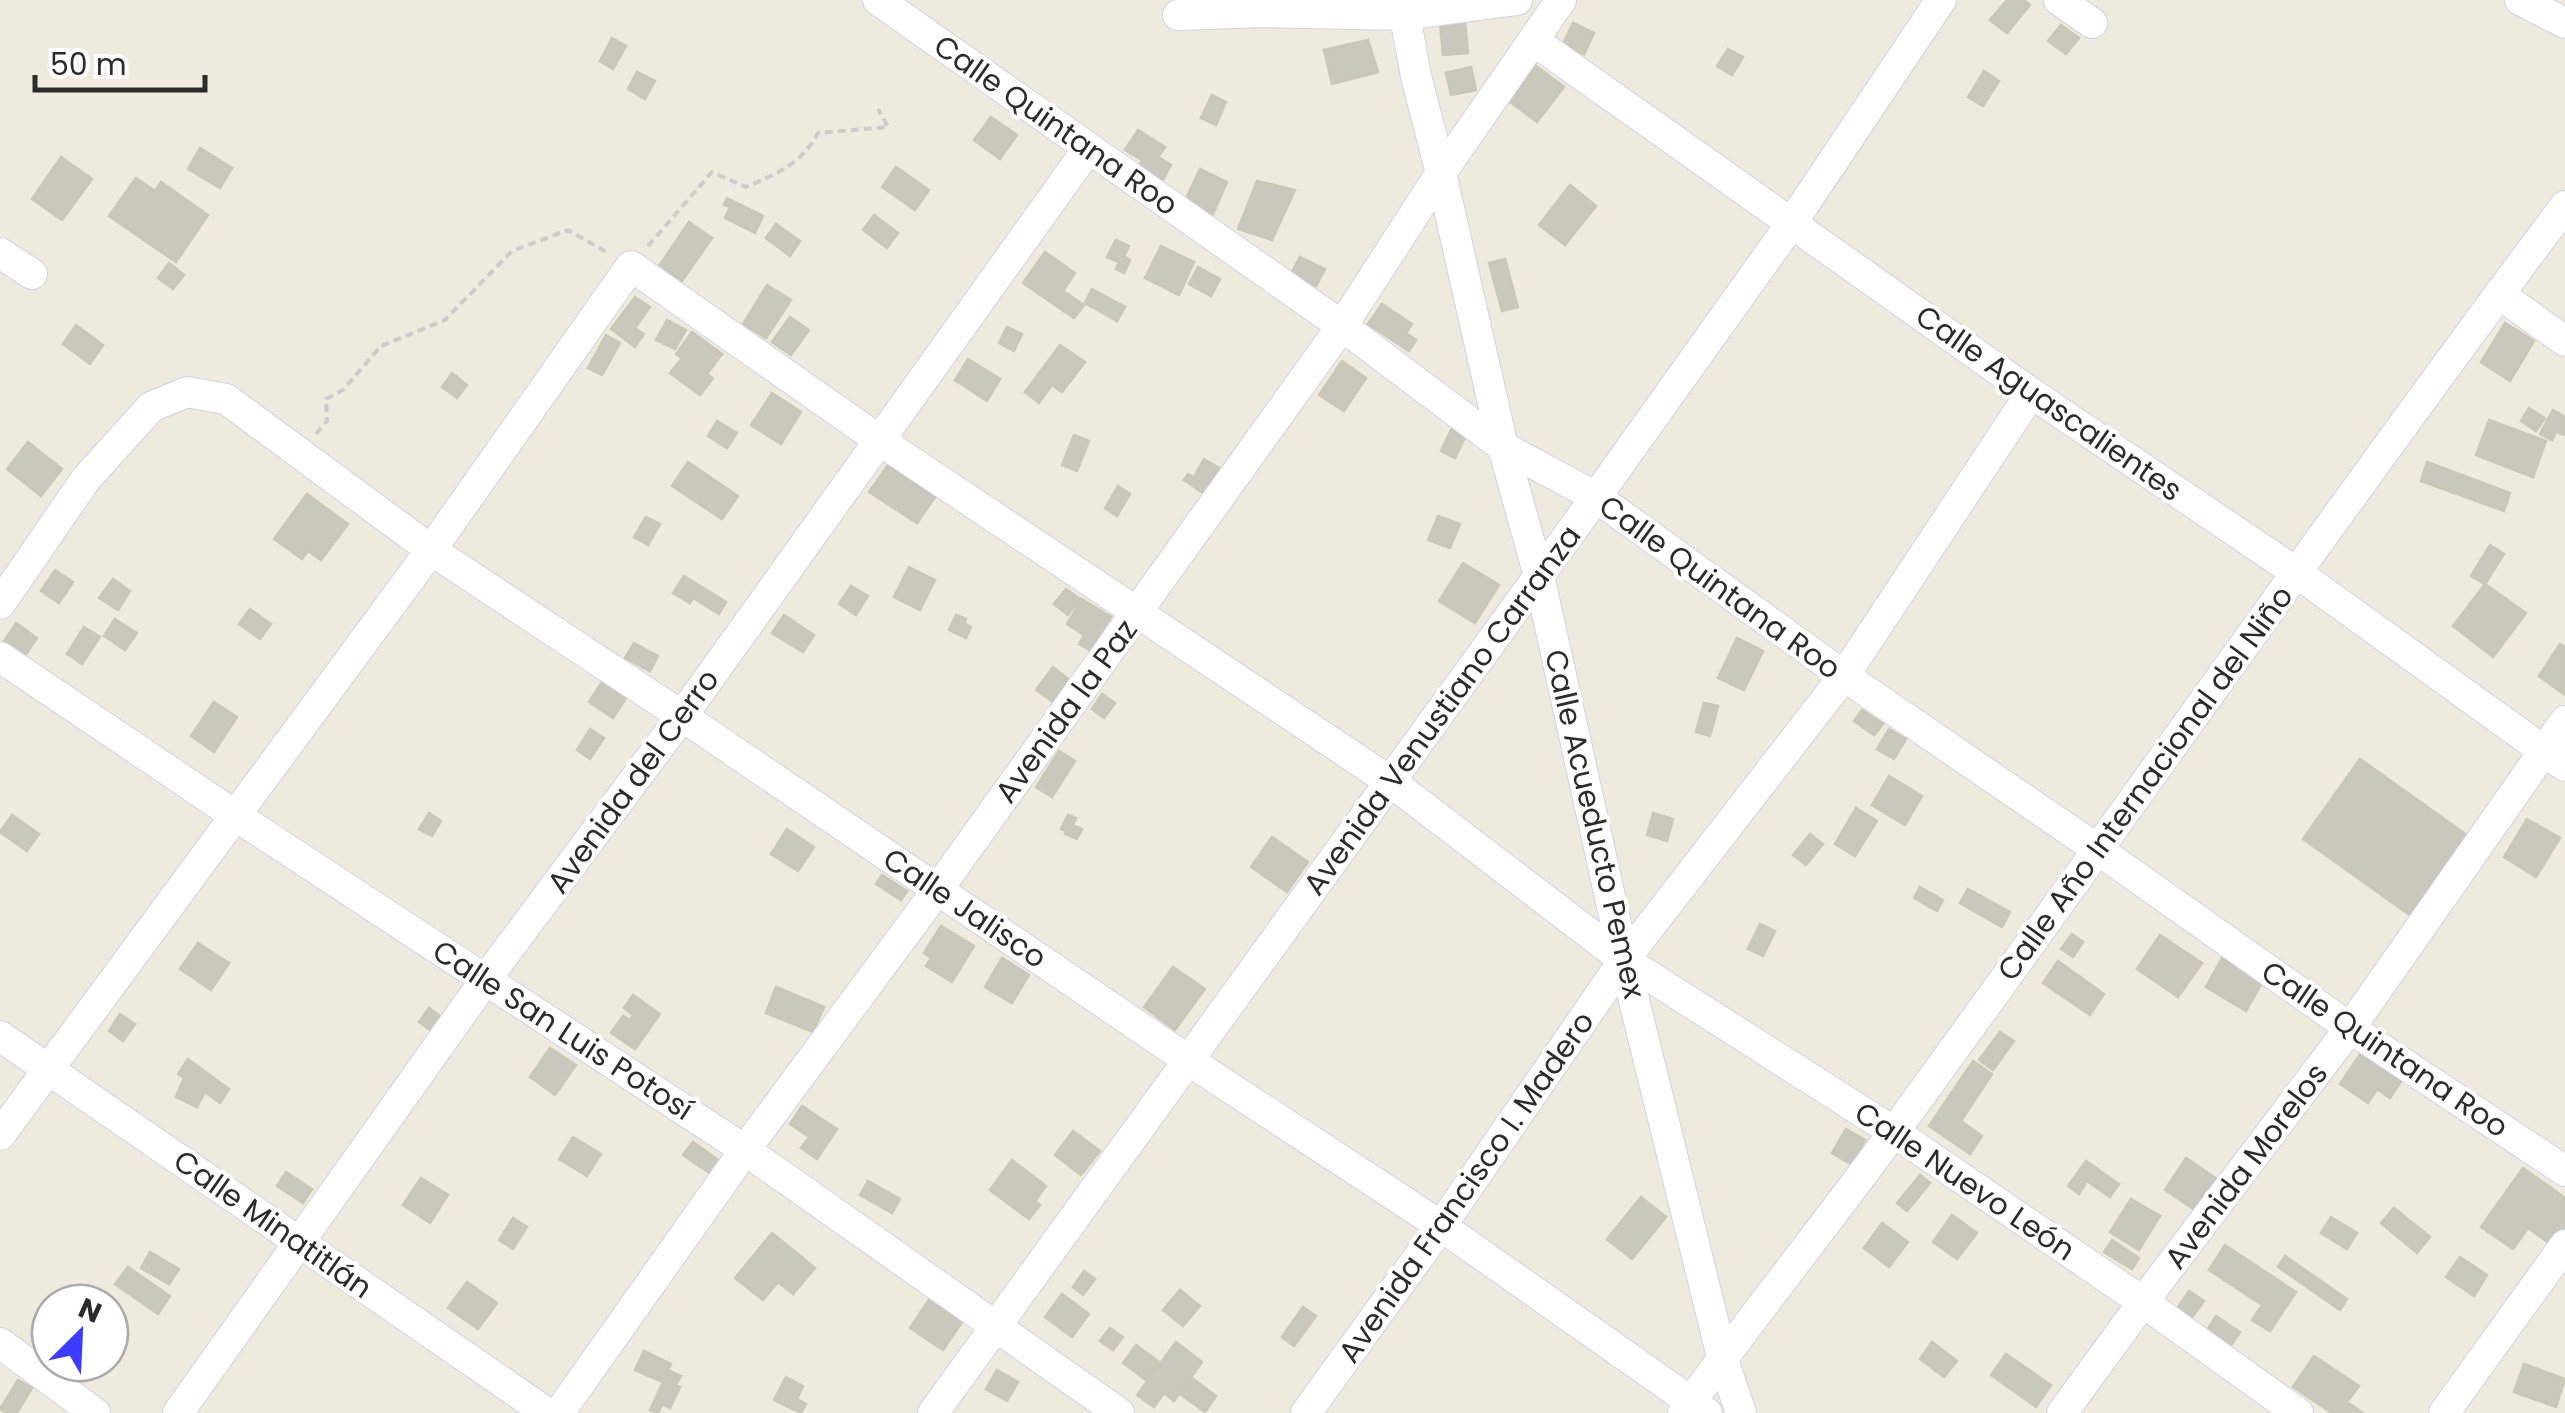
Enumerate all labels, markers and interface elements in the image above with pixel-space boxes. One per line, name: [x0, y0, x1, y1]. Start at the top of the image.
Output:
street label: Calle Quintana Roo: [925, 24, 1187, 226]
scale bar: [35, 30, 205, 92]
text: 50 m: [50, 43, 127, 86]
street label: Calle Aguascalientes: [1907, 295, 2191, 511]
street label: Calle Quintana Roo: [1590, 485, 1850, 689]
street label: Avenida Venustiano Carranza: [1293, 516, 1591, 904]
street label: Calle Año Internacional del Niño: [1987, 577, 2303, 989]
street label: Avenida la Paz: [985, 610, 1147, 812]
street label: Calle Acueducto Pemex: [1534, 645, 1656, 1003]
street label: Avenida del Cerro: [537, 660, 729, 902]
street label: Calle Jalisco: [875, 837, 1055, 979]
street label: Calle San Luis Potosí: [424, 929, 702, 1131]
street label: Calle Quintana Roo: [2253, 950, 2517, 1148]
street label: Avenida Francisco I. Madero: [1328, 1003, 1604, 1371]
street label: Avenida Morelos: [2154, 1054, 2338, 1278]
street label: Calle Nuevo León: [1846, 1091, 2084, 1271]
street label: Calle Minatitlán: [165, 1139, 381, 1309]
north arrow: [30, 1283, 130, 1383]
text: N: [72, 1289, 108, 1333]

